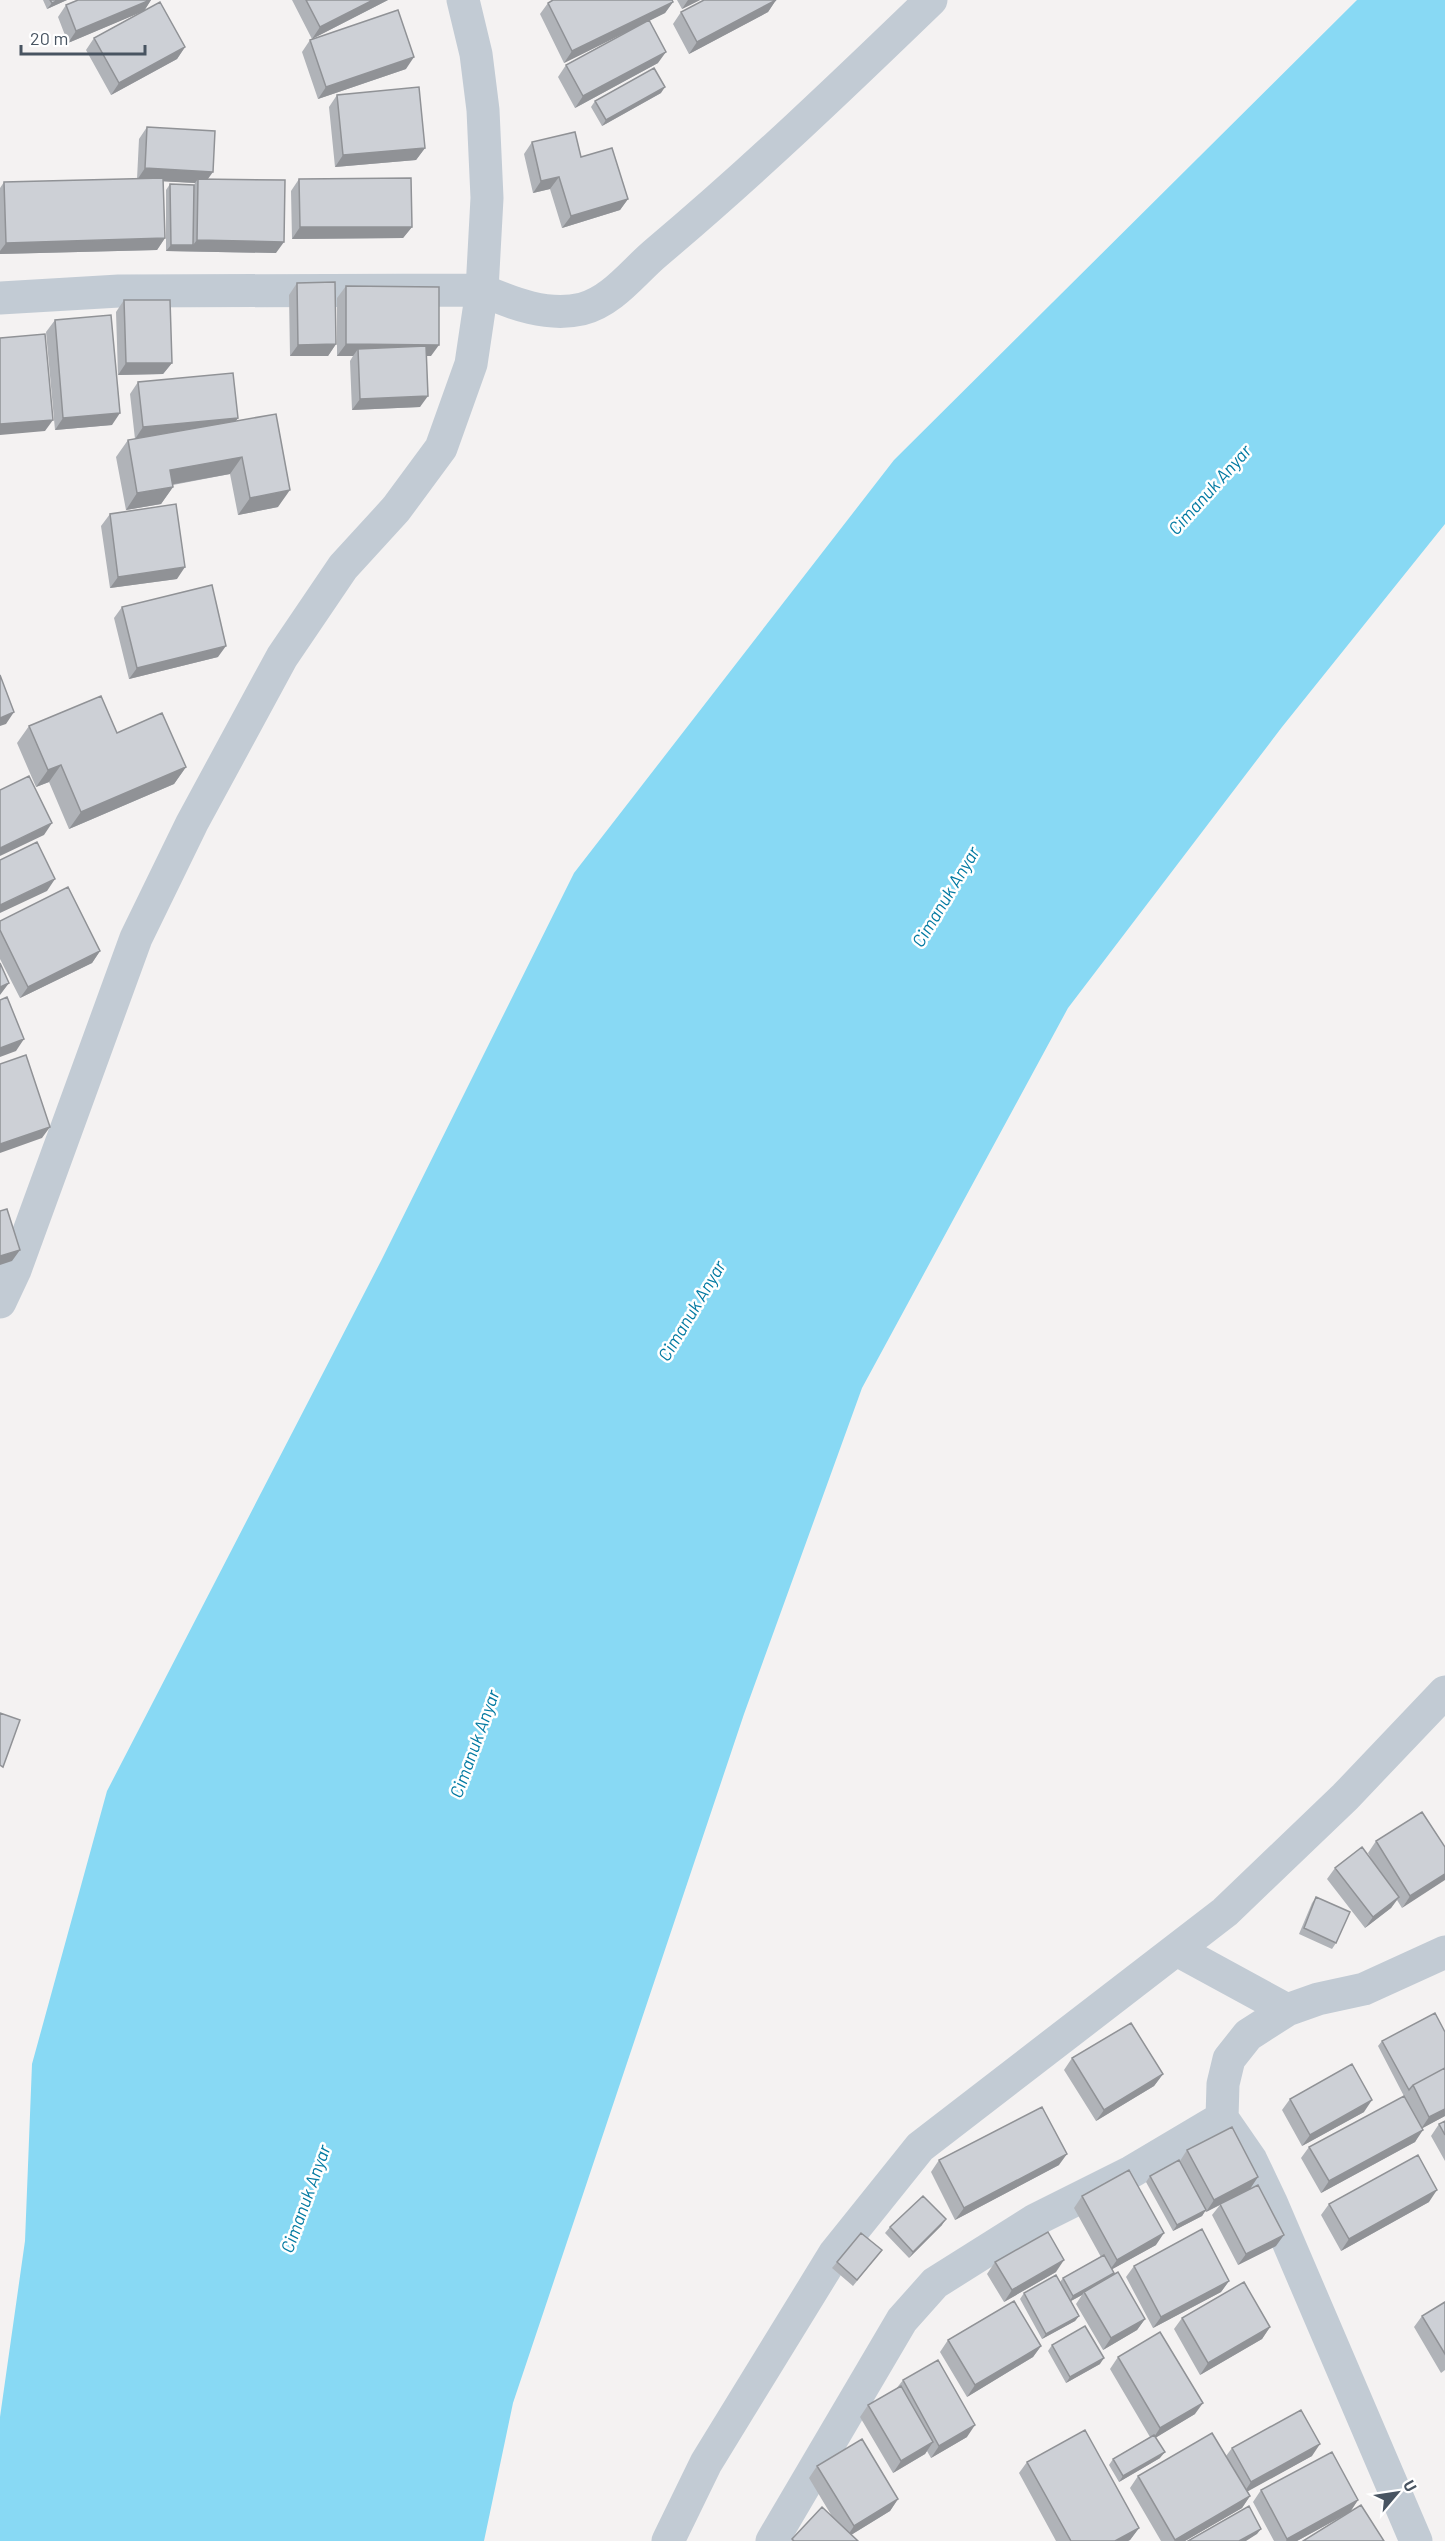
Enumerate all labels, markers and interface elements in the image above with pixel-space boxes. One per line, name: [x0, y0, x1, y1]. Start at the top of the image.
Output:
scale bar: [21, 18, 146, 56]
text: 20 m: [30, 27, 68, 49]
water label: Cimanuk Anyar: [1163, 439, 1256, 539]
water label: Cimanuk Anyar: [907, 842, 984, 951]
water label: Cimanuk Anyar: [653, 1256, 730, 1365]
water label: Cimanuk Anyar: [444, 1686, 504, 1801]
water label: Cimanuk Anyar: [275, 2141, 335, 2256]
north arrow: [1367, 2463, 1427, 2523]
text: U: [1400, 2476, 1421, 2494]

